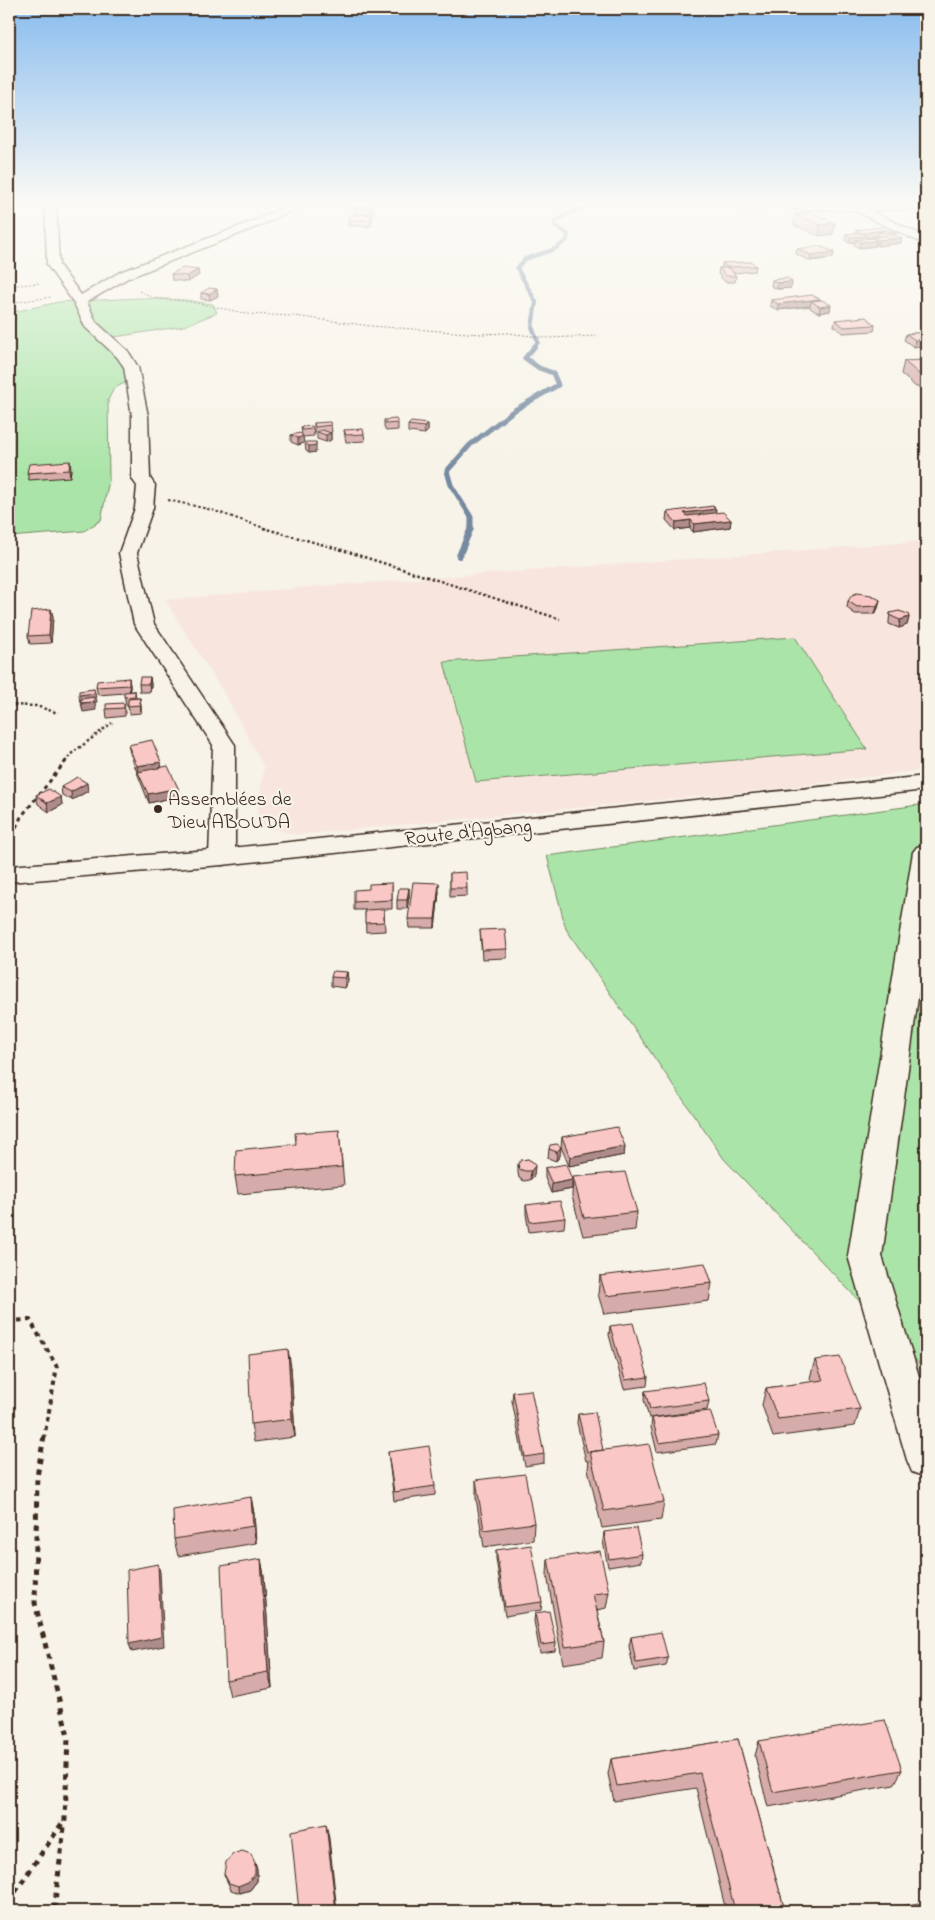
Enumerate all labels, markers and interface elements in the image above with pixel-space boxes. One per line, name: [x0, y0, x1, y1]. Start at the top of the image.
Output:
place label: Assemblées de Dieu ABOUDA: [167, 786, 292, 838]
marker: Assemblées de Dieu ABOUDA: [152, 803, 164, 815]
street label: Route d'Agbang: [403, 812, 533, 856]

